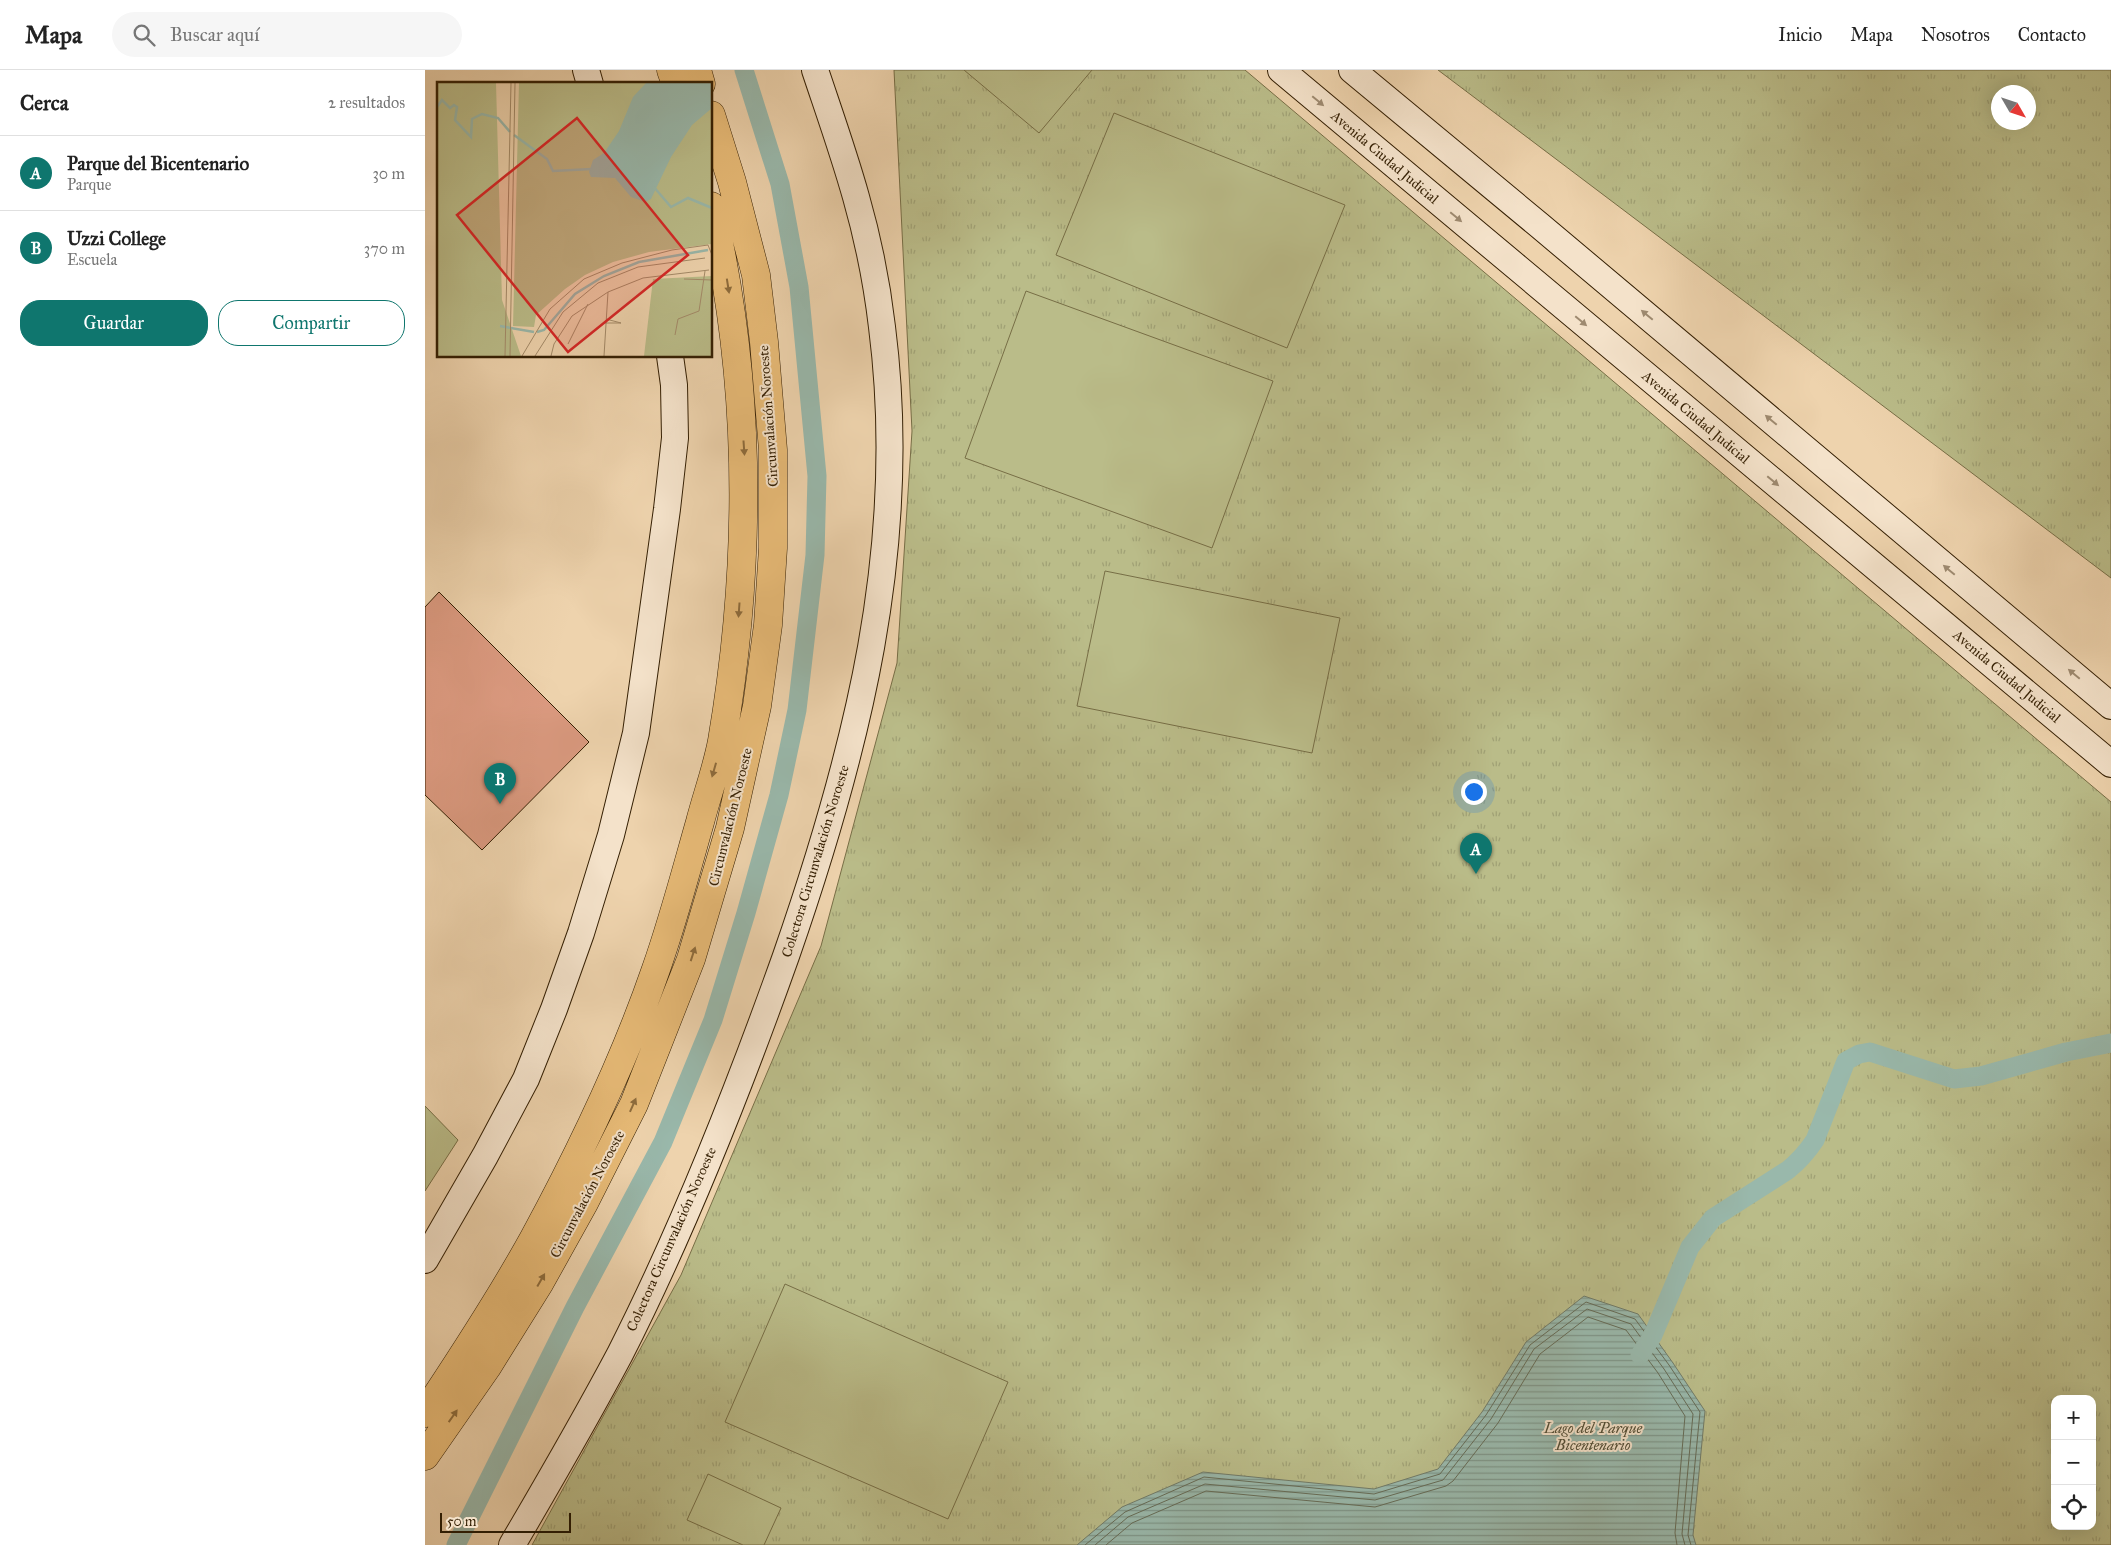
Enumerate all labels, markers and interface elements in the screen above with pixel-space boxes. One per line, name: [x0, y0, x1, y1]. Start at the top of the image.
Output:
search box: [112, 12, 462, 57]
text: Mapa: [25, 20, 82, 50]
icon: search: [130, 21, 158, 49]
text: Buscar aquí: [170, 23, 259, 46]
text: Inicio: [1778, 24, 1822, 46]
text: Mapa: [1850, 24, 1893, 46]
text: Nosotros: [1921, 24, 1990, 46]
text: Contacto: [2018, 24, 2086, 46]
inset map: [437, 82, 713, 358]
north arrow: [1991, 85, 2036, 130]
text: Cerca: [20, 90, 69, 116]
text: 2 resultados: [328, 93, 405, 112]
one-way arrow: [1311, 96, 1324, 107]
street label: Avenida Ciudad Judicial: [1326, 107, 1442, 208]
text: Parque del Bicentenario: [67, 152, 249, 175]
text: A: [31, 164, 41, 183]
text: 30 m: [372, 164, 405, 183]
text: Parque: [67, 175, 111, 194]
one-way arrow: [1450, 211, 1463, 222]
text: Uzzi College: [67, 227, 166, 250]
text: B: [31, 239, 41, 258]
text: 370 m: [364, 239, 405, 258]
text: Escuela: [67, 250, 117, 269]
one-way arrow: [724, 279, 732, 295]
button: Guardar: [20, 300, 208, 346]
button: Compartir: [218, 300, 405, 346]
one-way arrow: [1641, 310, 1654, 321]
one-way arrow: [1574, 315, 1587, 326]
street label: Circunvalación Noroeste: [755, 344, 782, 487]
street label: Avenida Ciudad Judicial: [1637, 367, 1753, 468]
one-way arrow: [1766, 414, 1778, 426]
one-way arrow: [740, 440, 748, 456]
one-way arrow: [1766, 476, 1779, 487]
one-way arrow: [1943, 564, 1956, 575]
one-way arrow: [735, 602, 743, 618]
street label: Avenida Ciudad Judicial: [1948, 626, 2064, 727]
one-way arrow: [2067, 669, 2080, 680]
street label: Circunvalación Noroeste: [705, 746, 756, 888]
pin: B: [484, 763, 516, 804]
one-way arrow: [710, 763, 718, 778]
street label: Colectora Circunvalación Noroeste: [778, 763, 853, 959]
your location: [1461, 779, 1487, 805]
pin: A: [1460, 833, 1492, 874]
one-way arrow: [689, 946, 697, 961]
one-way arrow: [629, 1098, 637, 1112]
street label: Circunvalación Noroeste: [547, 1127, 628, 1261]
street label: Colectora Circunvalación Noroeste: [623, 1144, 720, 1334]
one-way arrow: [537, 1272, 545, 1287]
map controls: [2051, 1395, 2096, 1530]
button: +: [2051, 1395, 2096, 1440]
one-way arrow: [448, 1409, 458, 1423]
water label: Lago del Parque Bicentenario: [1543, 1419, 1643, 1454]
button: −: [2051, 1440, 2096, 1485]
button: locate: [2051, 1485, 2096, 1530]
scale bar: [440, 1510, 571, 1533]
text: 50 m: [447, 1513, 476, 1530]

